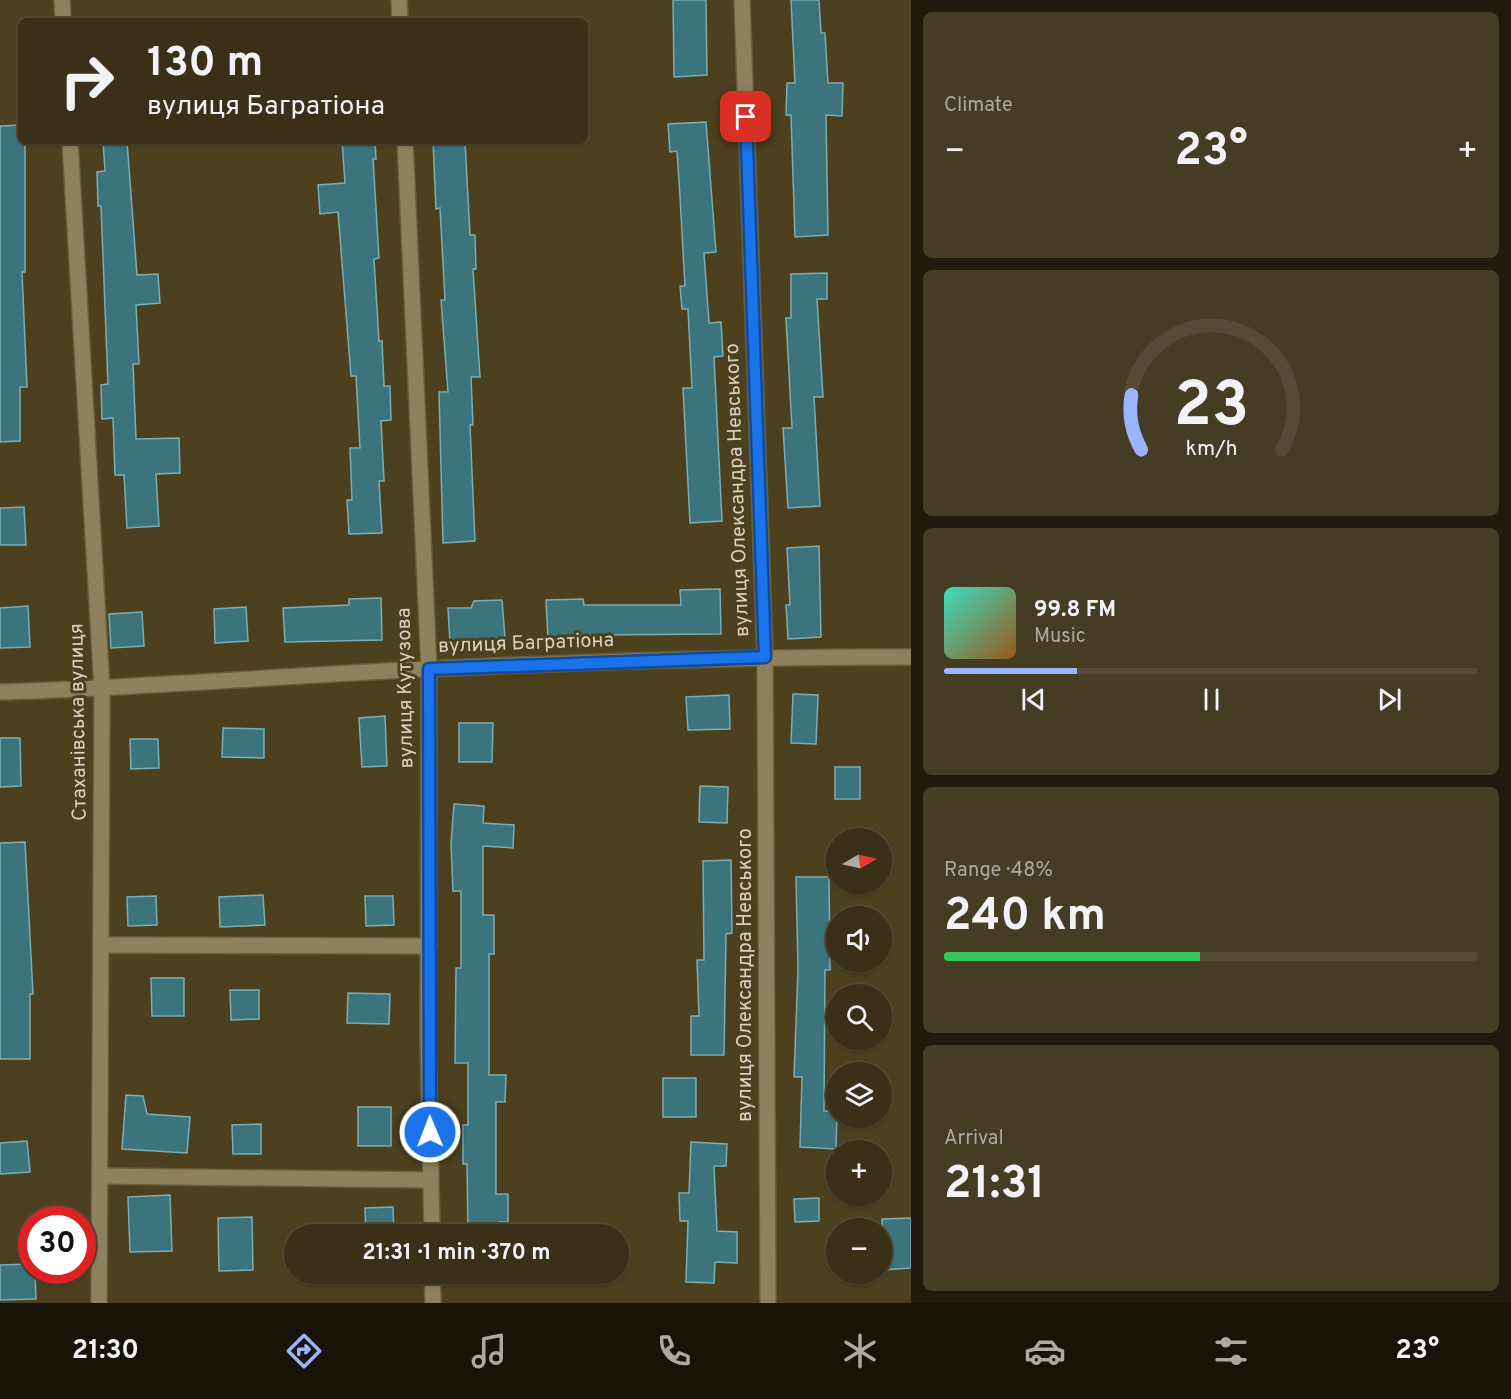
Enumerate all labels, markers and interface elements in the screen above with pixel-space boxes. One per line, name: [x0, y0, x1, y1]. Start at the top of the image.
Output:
text: 130 m: [147, 38, 263, 91]
icon: right: [48, 42, 126, 120]
text: вулиця Багратіона: [147, 90, 385, 124]
pin: [720, 91, 771, 142]
text: Climate: [944, 93, 1013, 119]
icon: arrive: [729, 100, 762, 133]
text: 23°: [1174, 124, 1248, 181]
text: −: [944, 132, 965, 174]
text: +: [1457, 132, 1478, 174]
street label: вулиця Олександра Невського: [720, 343, 756, 637]
text: 23: [1173, 369, 1249, 448]
text: km/h: [1185, 437, 1237, 464]
text: 99.8 FM: [1034, 597, 1116, 624]
street label: вулиця Кутузова: [392, 607, 420, 769]
street label: Стаханівська вулиця: [64, 623, 94, 821]
text: Music: [1034, 624, 1086, 650]
street label: вулиця Багратіона: [438, 628, 614, 660]
icon: previous: [1017, 683, 1050, 716]
icon: pause: [1195, 683, 1228, 716]
icon: next: [1373, 683, 1406, 716]
street label: вулиця Олександра Невського: [733, 828, 759, 1122]
north arrow: [826, 828, 892, 894]
map controls: [826, 828, 892, 1284]
text: Range · 48%: [944, 858, 1053, 884]
text: 240 km: [944, 889, 1106, 946]
button: sound: [826, 906, 892, 972]
button: search: [826, 984, 892, 1050]
button: layers: [826, 1062, 892, 1128]
position arrow: [398, 1100, 462, 1164]
text: Arrival: [944, 1126, 1004, 1152]
button: +: [826, 1140, 892, 1206]
text: 21:31: [944, 1157, 1045, 1214]
speed limit sign: 30: [18, 1206, 96, 1284]
button: −: [826, 1218, 892, 1284]
text: 21:31 · 1 min · 370 m: [362, 1240, 551, 1267]
icon: directions: [283, 1330, 325, 1372]
icon: music: [468, 1330, 510, 1372]
icon: phone: [653, 1330, 695, 1372]
icon: climate: [839, 1330, 881, 1372]
icon: car: [1024, 1330, 1066, 1372]
icon: filters: [1210, 1330, 1252, 1372]
text: 21:30: [72, 1334, 139, 1368]
text: 23°: [1395, 1334, 1439, 1368]

